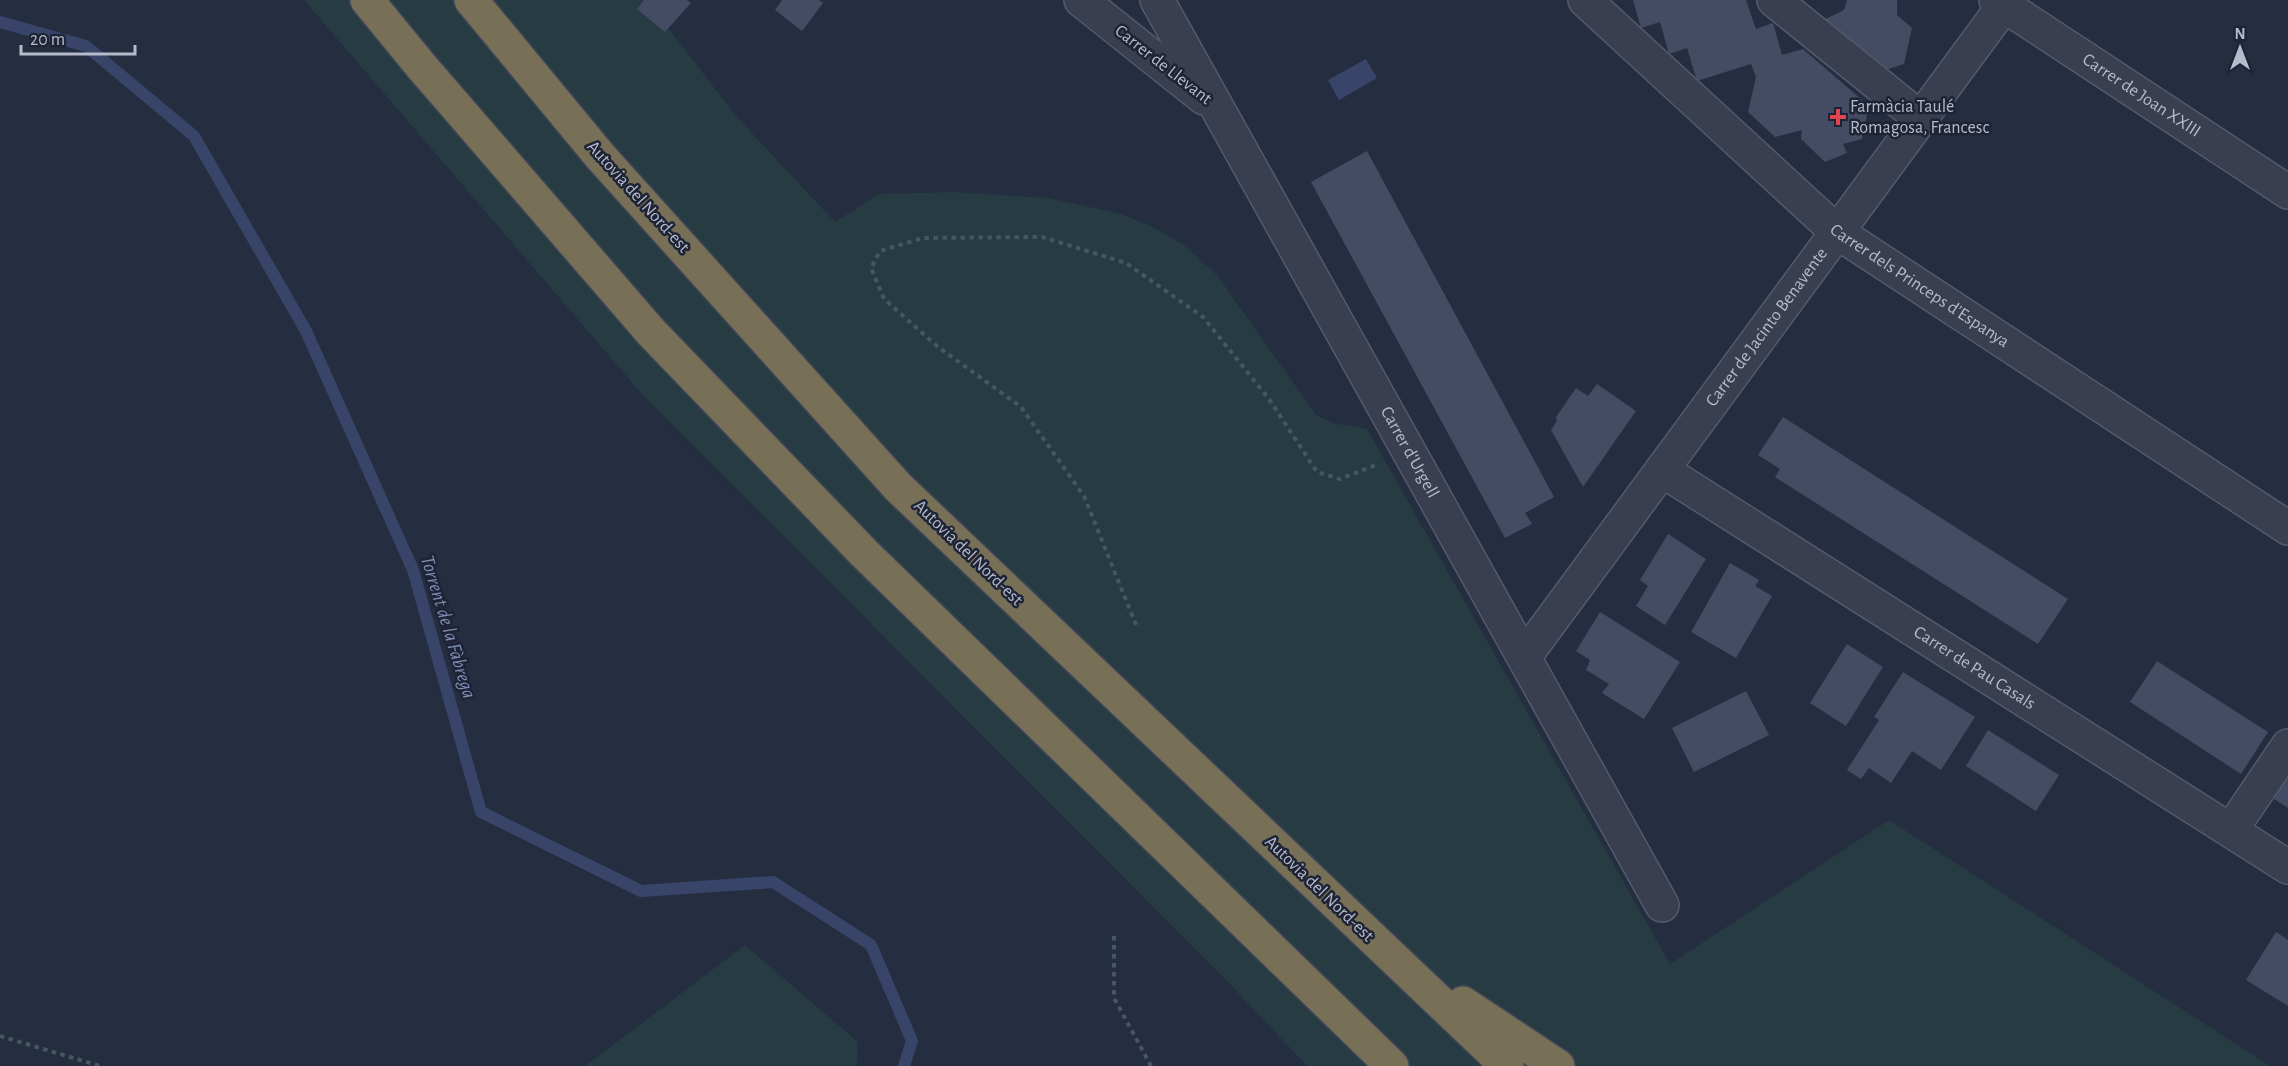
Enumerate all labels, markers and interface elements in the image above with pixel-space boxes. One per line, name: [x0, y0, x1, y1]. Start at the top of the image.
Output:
scale bar: [21, 18, 135, 56]
north arrow: [2210, 18, 2270, 78]
street label: Carrer de Llevant: [1111, 22, 1215, 108]
text: N: [2234, 26, 2246, 42]
text: 20 m: [30, 31, 65, 49]
street label: Carrer de Joan XXIII: [2079, 50, 2204, 141]
place label: Farmàcia Taulé Romagosa, Francesc: [1850, 98, 1989, 137]
marker: Farmàcia Taulé Romagosa, Francesc: [1831, 110, 1845, 124]
street label: Autovia del Nord-est: [583, 138, 693, 257]
street label: Carrer dels Princeps d'Espanya: [1826, 221, 2012, 351]
street label: Carrer de Jacinto Benavente: [1703, 245, 1831, 410]
street label: Carrer d'Urgell: [1377, 404, 1442, 501]
street label: Autovia del Nord-est: [910, 497, 1026, 610]
water label: Torrent de la Fàbrega: [417, 553, 479, 701]
street label: Carrer de Pau Casals: [1910, 623, 2038, 713]
street label: Autovia del Nord-est: [1261, 833, 1377, 946]

